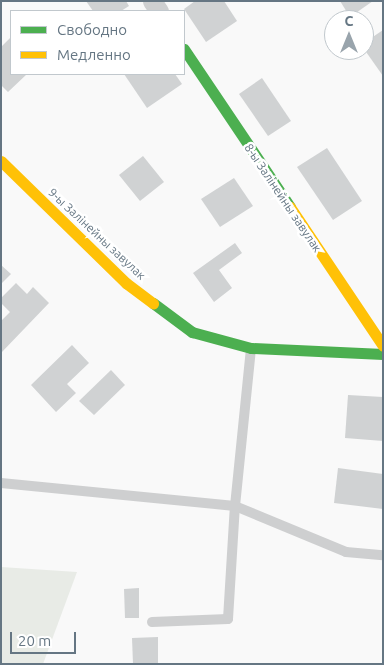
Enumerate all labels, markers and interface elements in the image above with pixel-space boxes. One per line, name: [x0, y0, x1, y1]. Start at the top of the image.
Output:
legend: [10, 10, 185, 75]
north arrow: [324, 10, 374, 60]
text: С: [345, 13, 353, 29]
text: Свободно: [57, 21, 127, 38]
text: Медленно: [57, 46, 131, 63]
street label: 8-ы Залінейны завулак: [241, 141, 325, 255]
street label: 9-ы Залінейны завулак: [45, 185, 149, 283]
scale bar: [12, 622, 79, 654]
text: 20 m: [18, 632, 51, 649]

